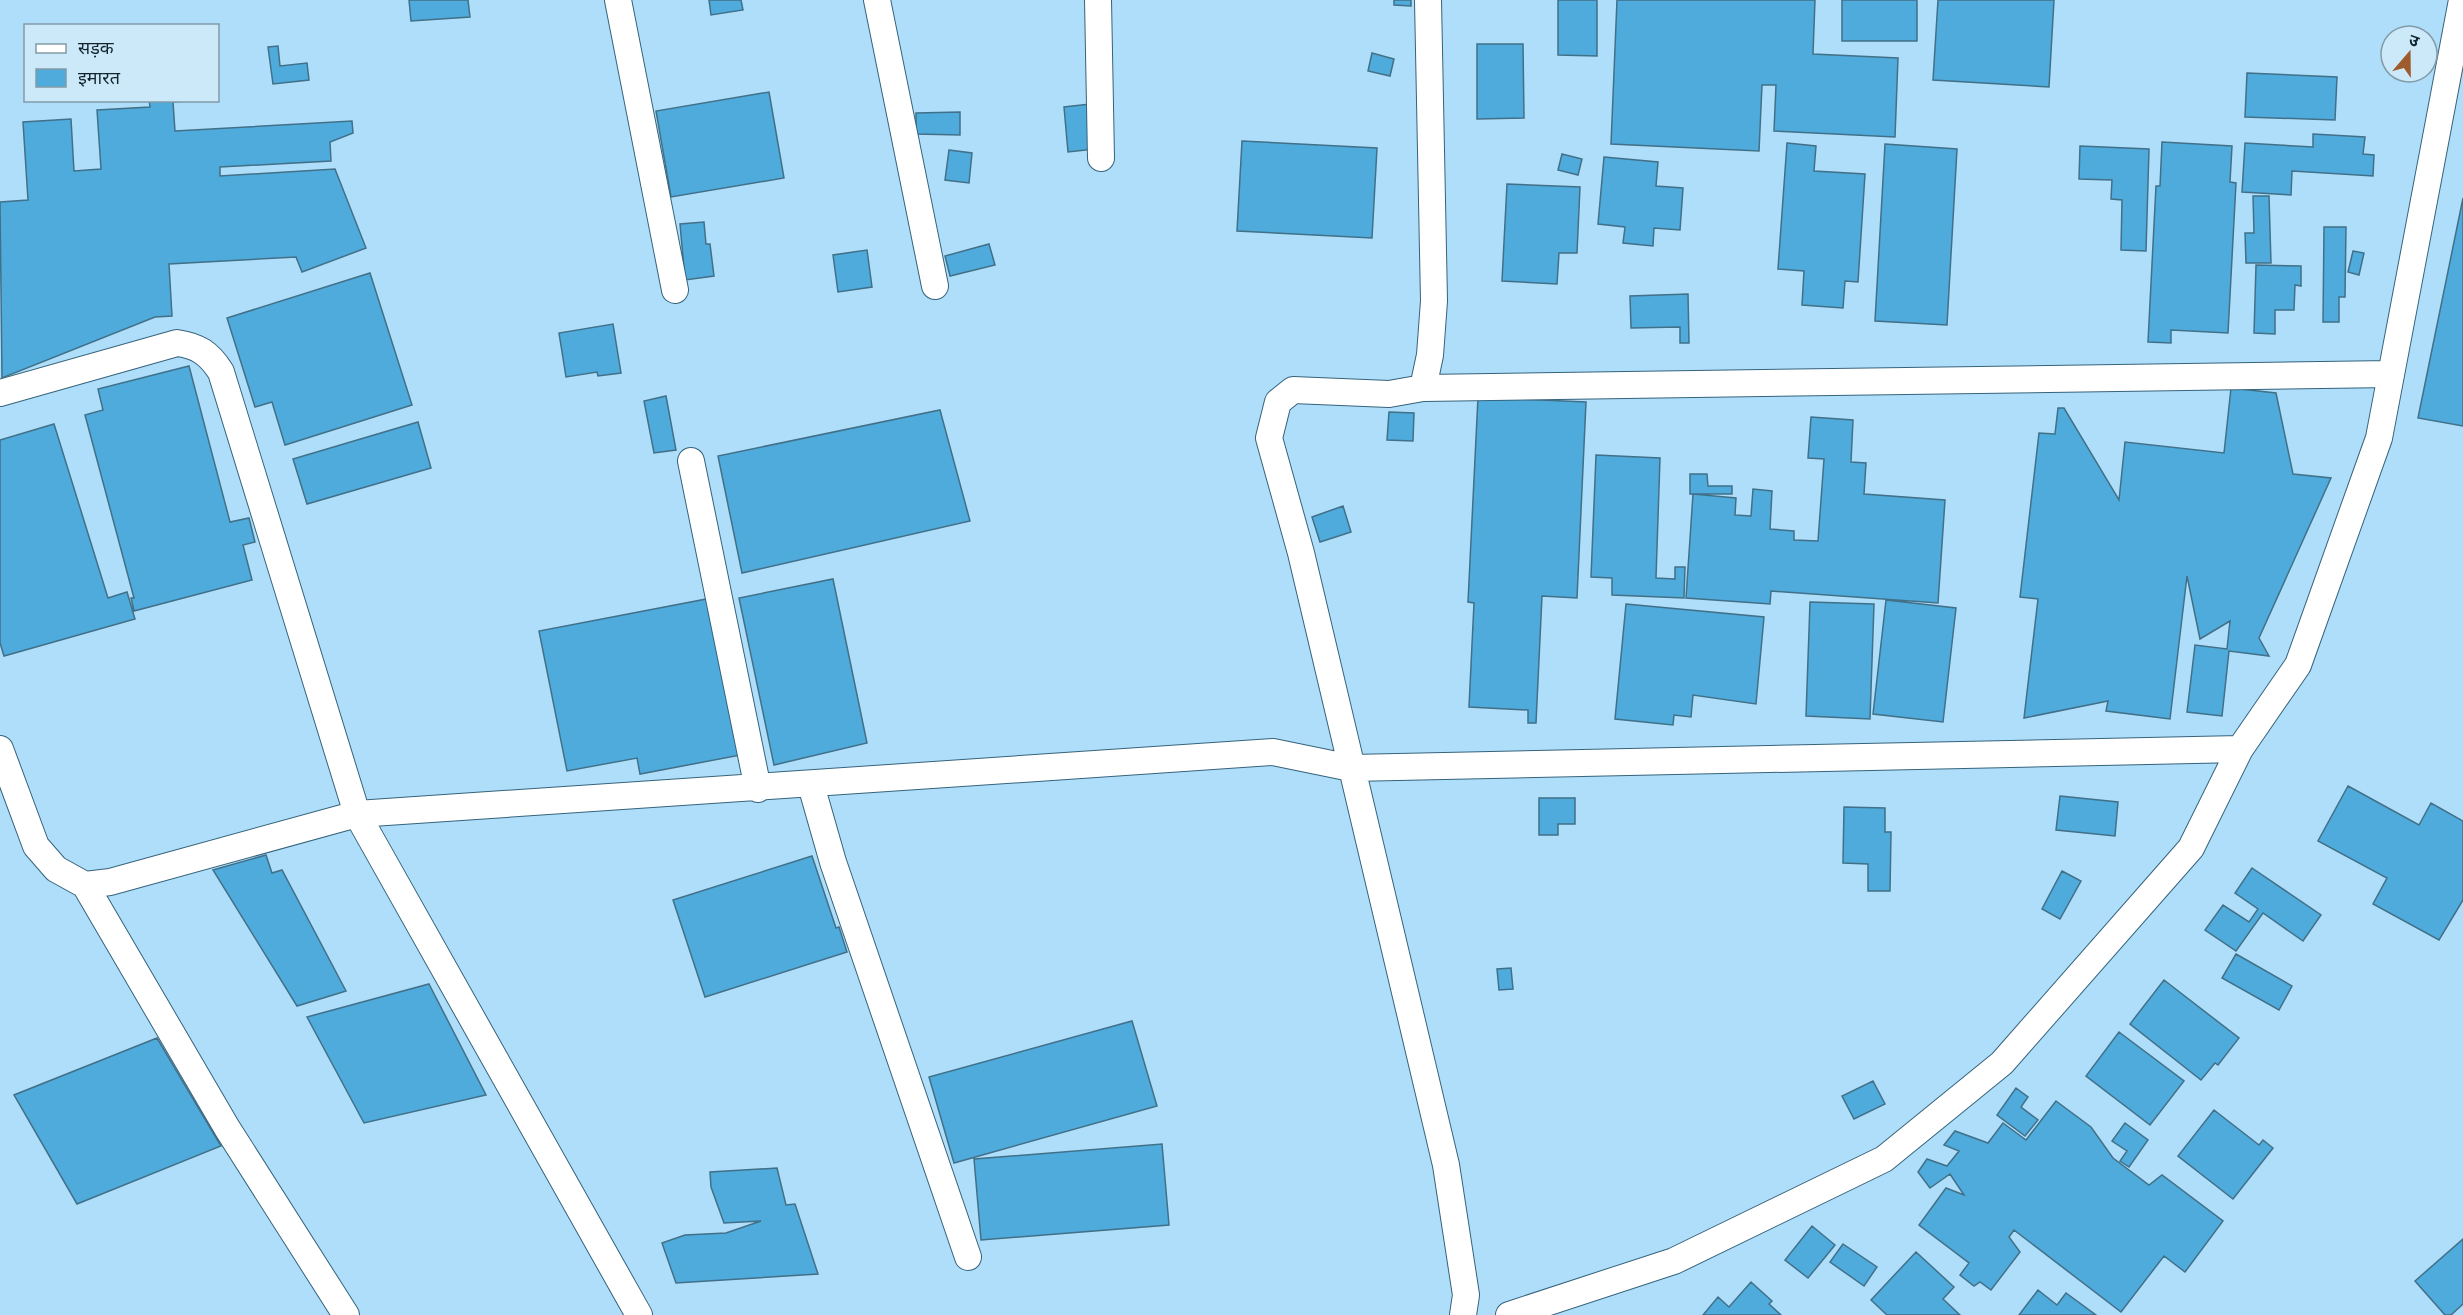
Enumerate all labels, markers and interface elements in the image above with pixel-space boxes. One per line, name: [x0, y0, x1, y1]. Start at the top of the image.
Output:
legend: [24, 24, 219, 102]
north arrow: [2379, 24, 2439, 84]
text: उ: [2406, 29, 2423, 51]
text: सड़क: [78, 36, 115, 58]
text: इमारत: [78, 66, 121, 88]

